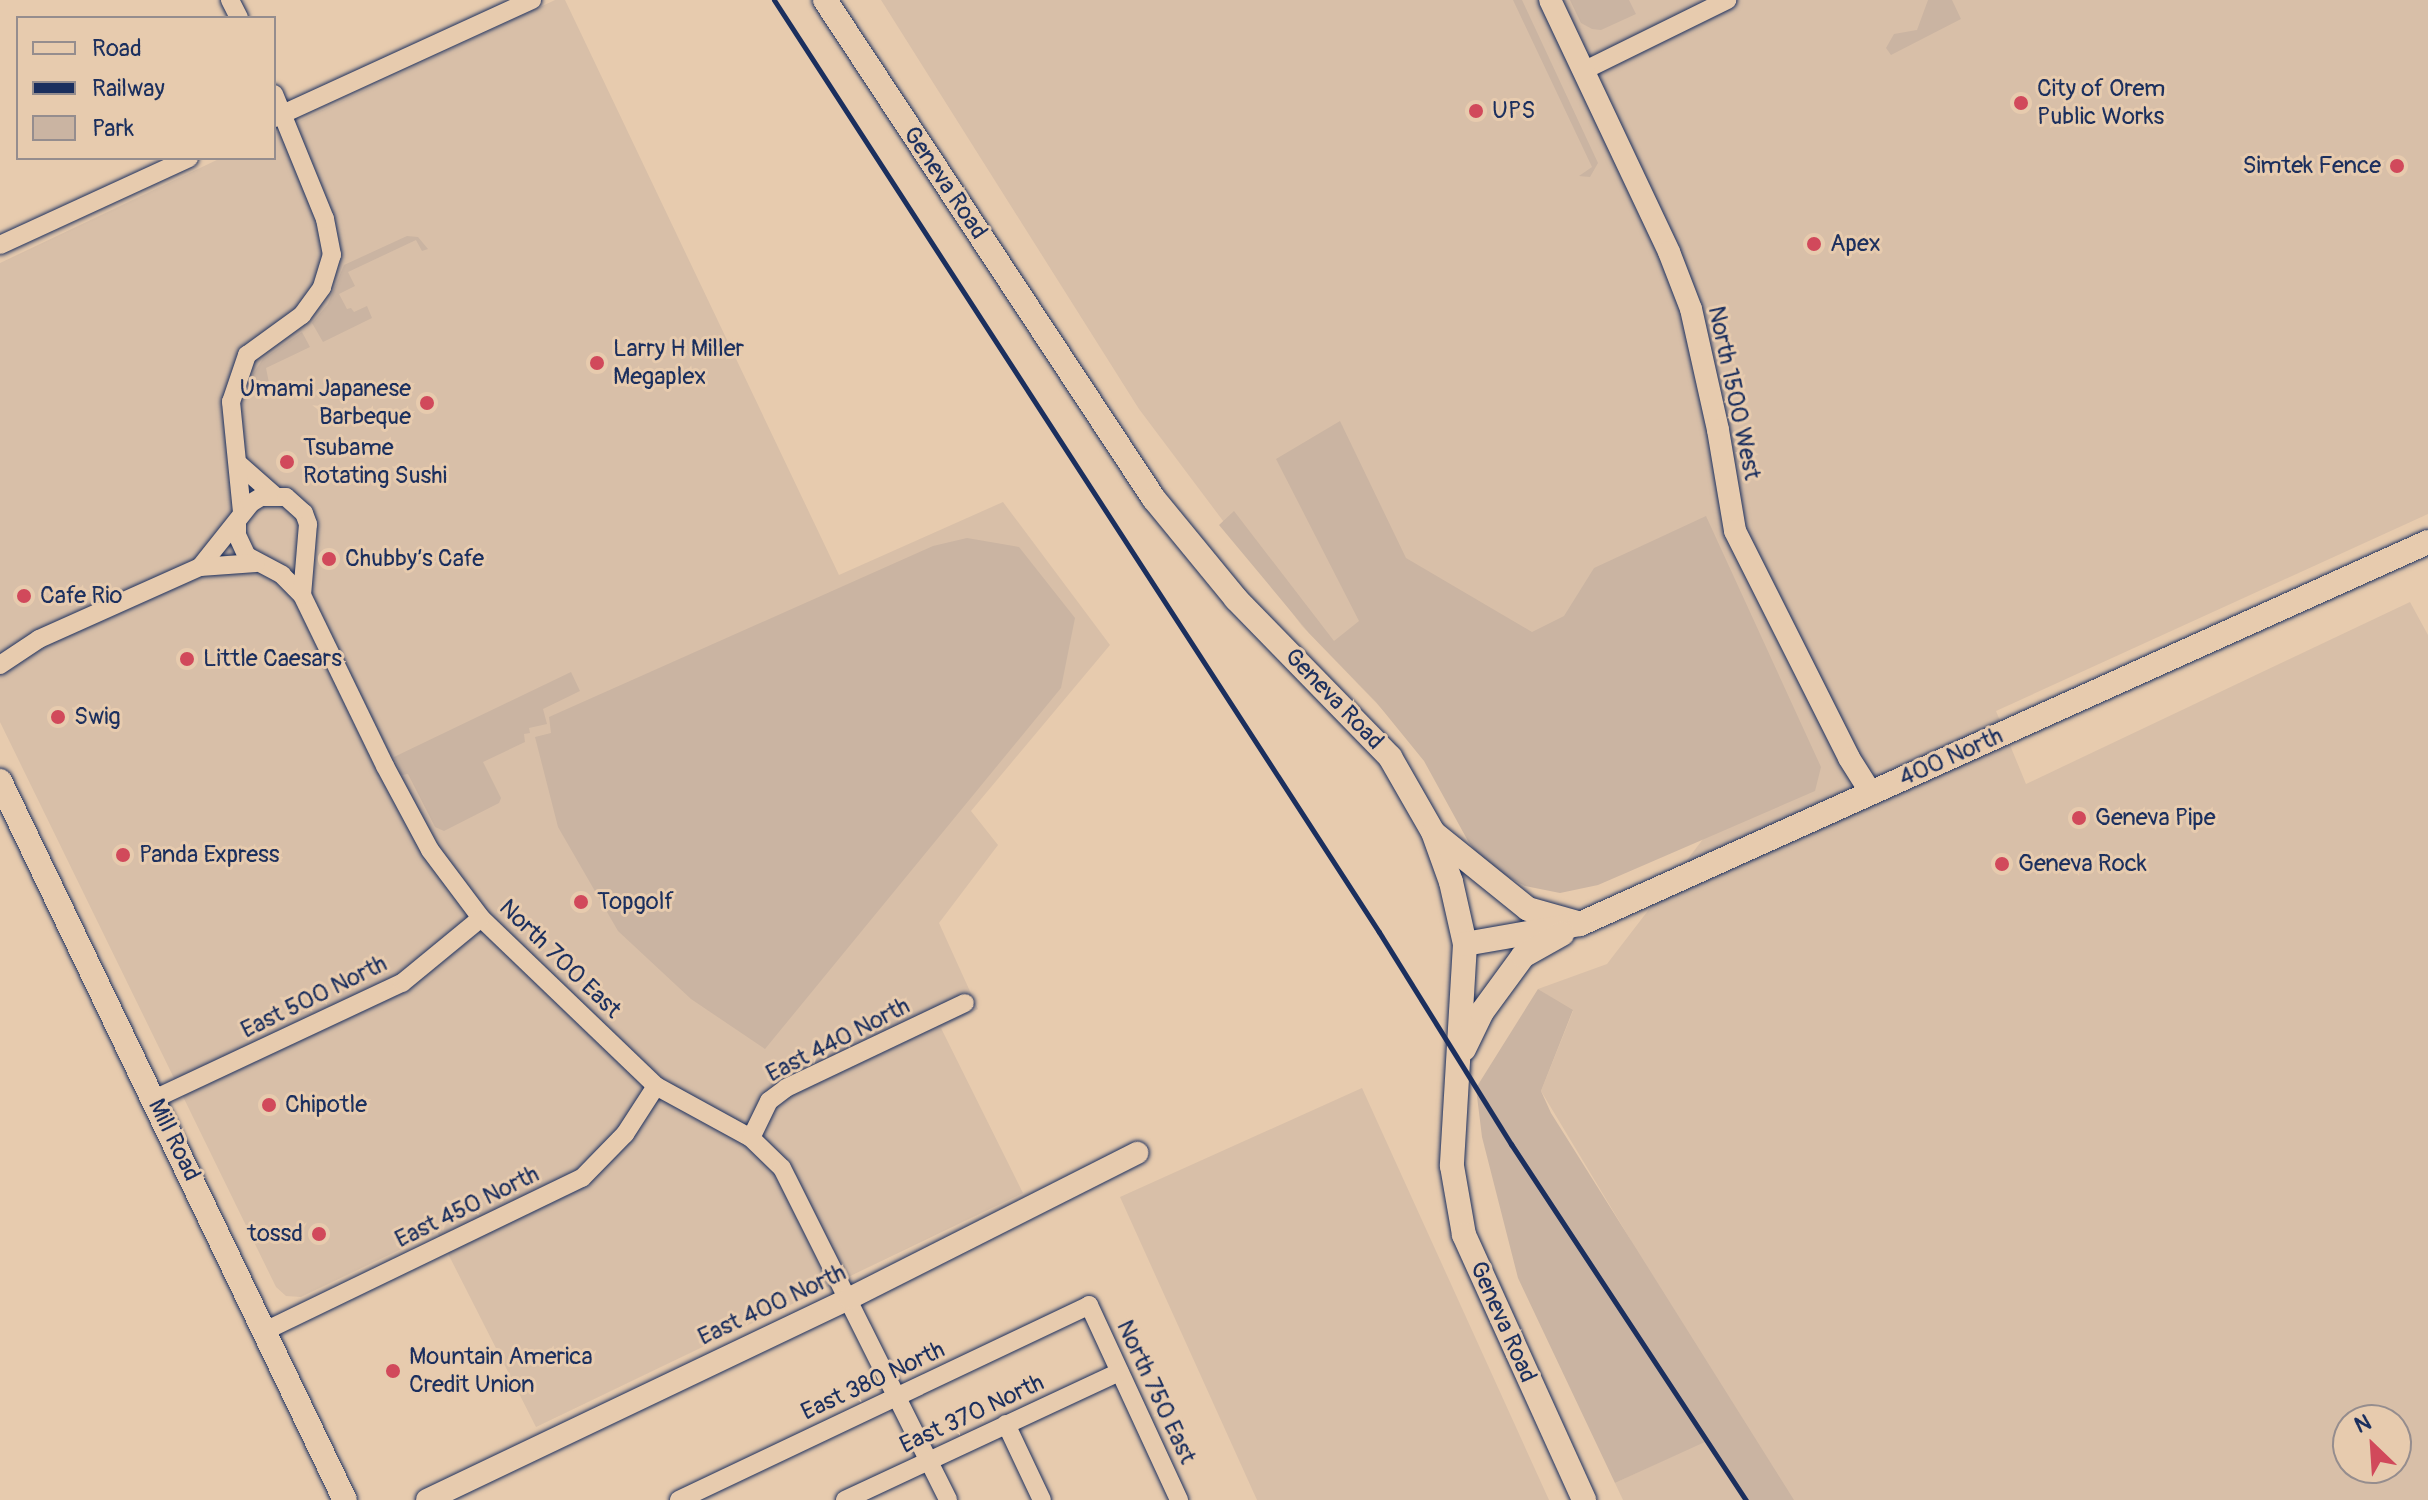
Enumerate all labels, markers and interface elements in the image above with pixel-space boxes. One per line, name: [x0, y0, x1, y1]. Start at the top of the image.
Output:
legend: [16, 16, 276, 160]
text: Road: [92, 34, 142, 63]
text: Railway: [92, 74, 165, 103]
place label: City of Orem Public Works: [2037, 75, 2165, 131]
marker: City of Orem Public Works: [2012, 94, 2030, 112]
place label: UPS: [1492, 97, 1535, 125]
marker: UPS: [1467, 102, 1485, 120]
text: Park: [92, 114, 134, 143]
street label: Geneva Road: [897, 121, 993, 245]
place label: Simtek Fence: [2243, 152, 2381, 180]
marker: Simtek Fence: [2388, 157, 2406, 175]
place label: Apex: [1830, 230, 1881, 258]
marker: Apex: [1805, 235, 1823, 253]
street label: North 1500 West: [1702, 303, 1766, 483]
place label: Larry H Miller Megaplex: [613, 335, 744, 391]
marker: Larry H Miller Megaplex: [588, 354, 606, 372]
place label: Umami Japanese Barbeque: [239, 375, 411, 431]
marker: Umami Japanese Barbeque: [418, 394, 436, 412]
place label: Tsubame Rotating Sushi: [303, 434, 447, 490]
marker: Tsubame Rotating Sushi: [278, 453, 296, 471]
place label: Chubby’s Cafe: [345, 545, 484, 573]
marker: Chubby’s Cafe: [320, 550, 338, 568]
place label: Cafe Rio: [40, 582, 122, 610]
marker: Cafe Rio: [15, 587, 33, 605]
street label: Geneva Road: [1279, 642, 1389, 756]
place label: Little Caesars: [203, 645, 342, 673]
marker: Little Caesars: [178, 650, 196, 668]
place label: Swig: [74, 703, 121, 731]
marker: Swig: [49, 708, 67, 726]
street label: 400 North: [1895, 721, 2007, 793]
place label: Geneva Pipe: [2095, 804, 2216, 832]
marker: Geneva Pipe: [2070, 809, 2088, 827]
place label: Panda Express: [139, 841, 279, 869]
marker: Panda Express: [114, 846, 132, 864]
place label: Geneva Rock: [2018, 850, 2147, 878]
marker: Geneva Rock: [1993, 855, 2011, 873]
place label: Topgolf: [597, 888, 674, 916]
marker: Topgolf: [572, 893, 590, 911]
street label: North 700 East: [493, 894, 627, 1024]
street label: East 500 North: [236, 949, 392, 1045]
street label: East 440 North: [761, 991, 915, 1089]
place label: Chipotle: [285, 1091, 367, 1119]
street label: Mill Road: [142, 1094, 206, 1186]
marker: Chipotle: [260, 1096, 278, 1114]
street label: East 450 North: [390, 1160, 544, 1254]
place label: tossd: [247, 1220, 303, 1248]
marker: tossd: [310, 1225, 328, 1243]
street label: Geneva Road: [1463, 1257, 1543, 1387]
street label: East 400 North: [694, 1258, 850, 1352]
street label: North 750 East: [1110, 1316, 1202, 1468]
street label: East 380 North: [797, 1335, 949, 1427]
place label: Mountain America Credit Union: [409, 1343, 593, 1399]
marker: Mountain America Credit Union: [384, 1362, 402, 1380]
street label: East 370 North: [895, 1368, 1049, 1460]
north arrow: [2332, 1404, 2412, 1484]
text: N: [2350, 1408, 2375, 1440]

